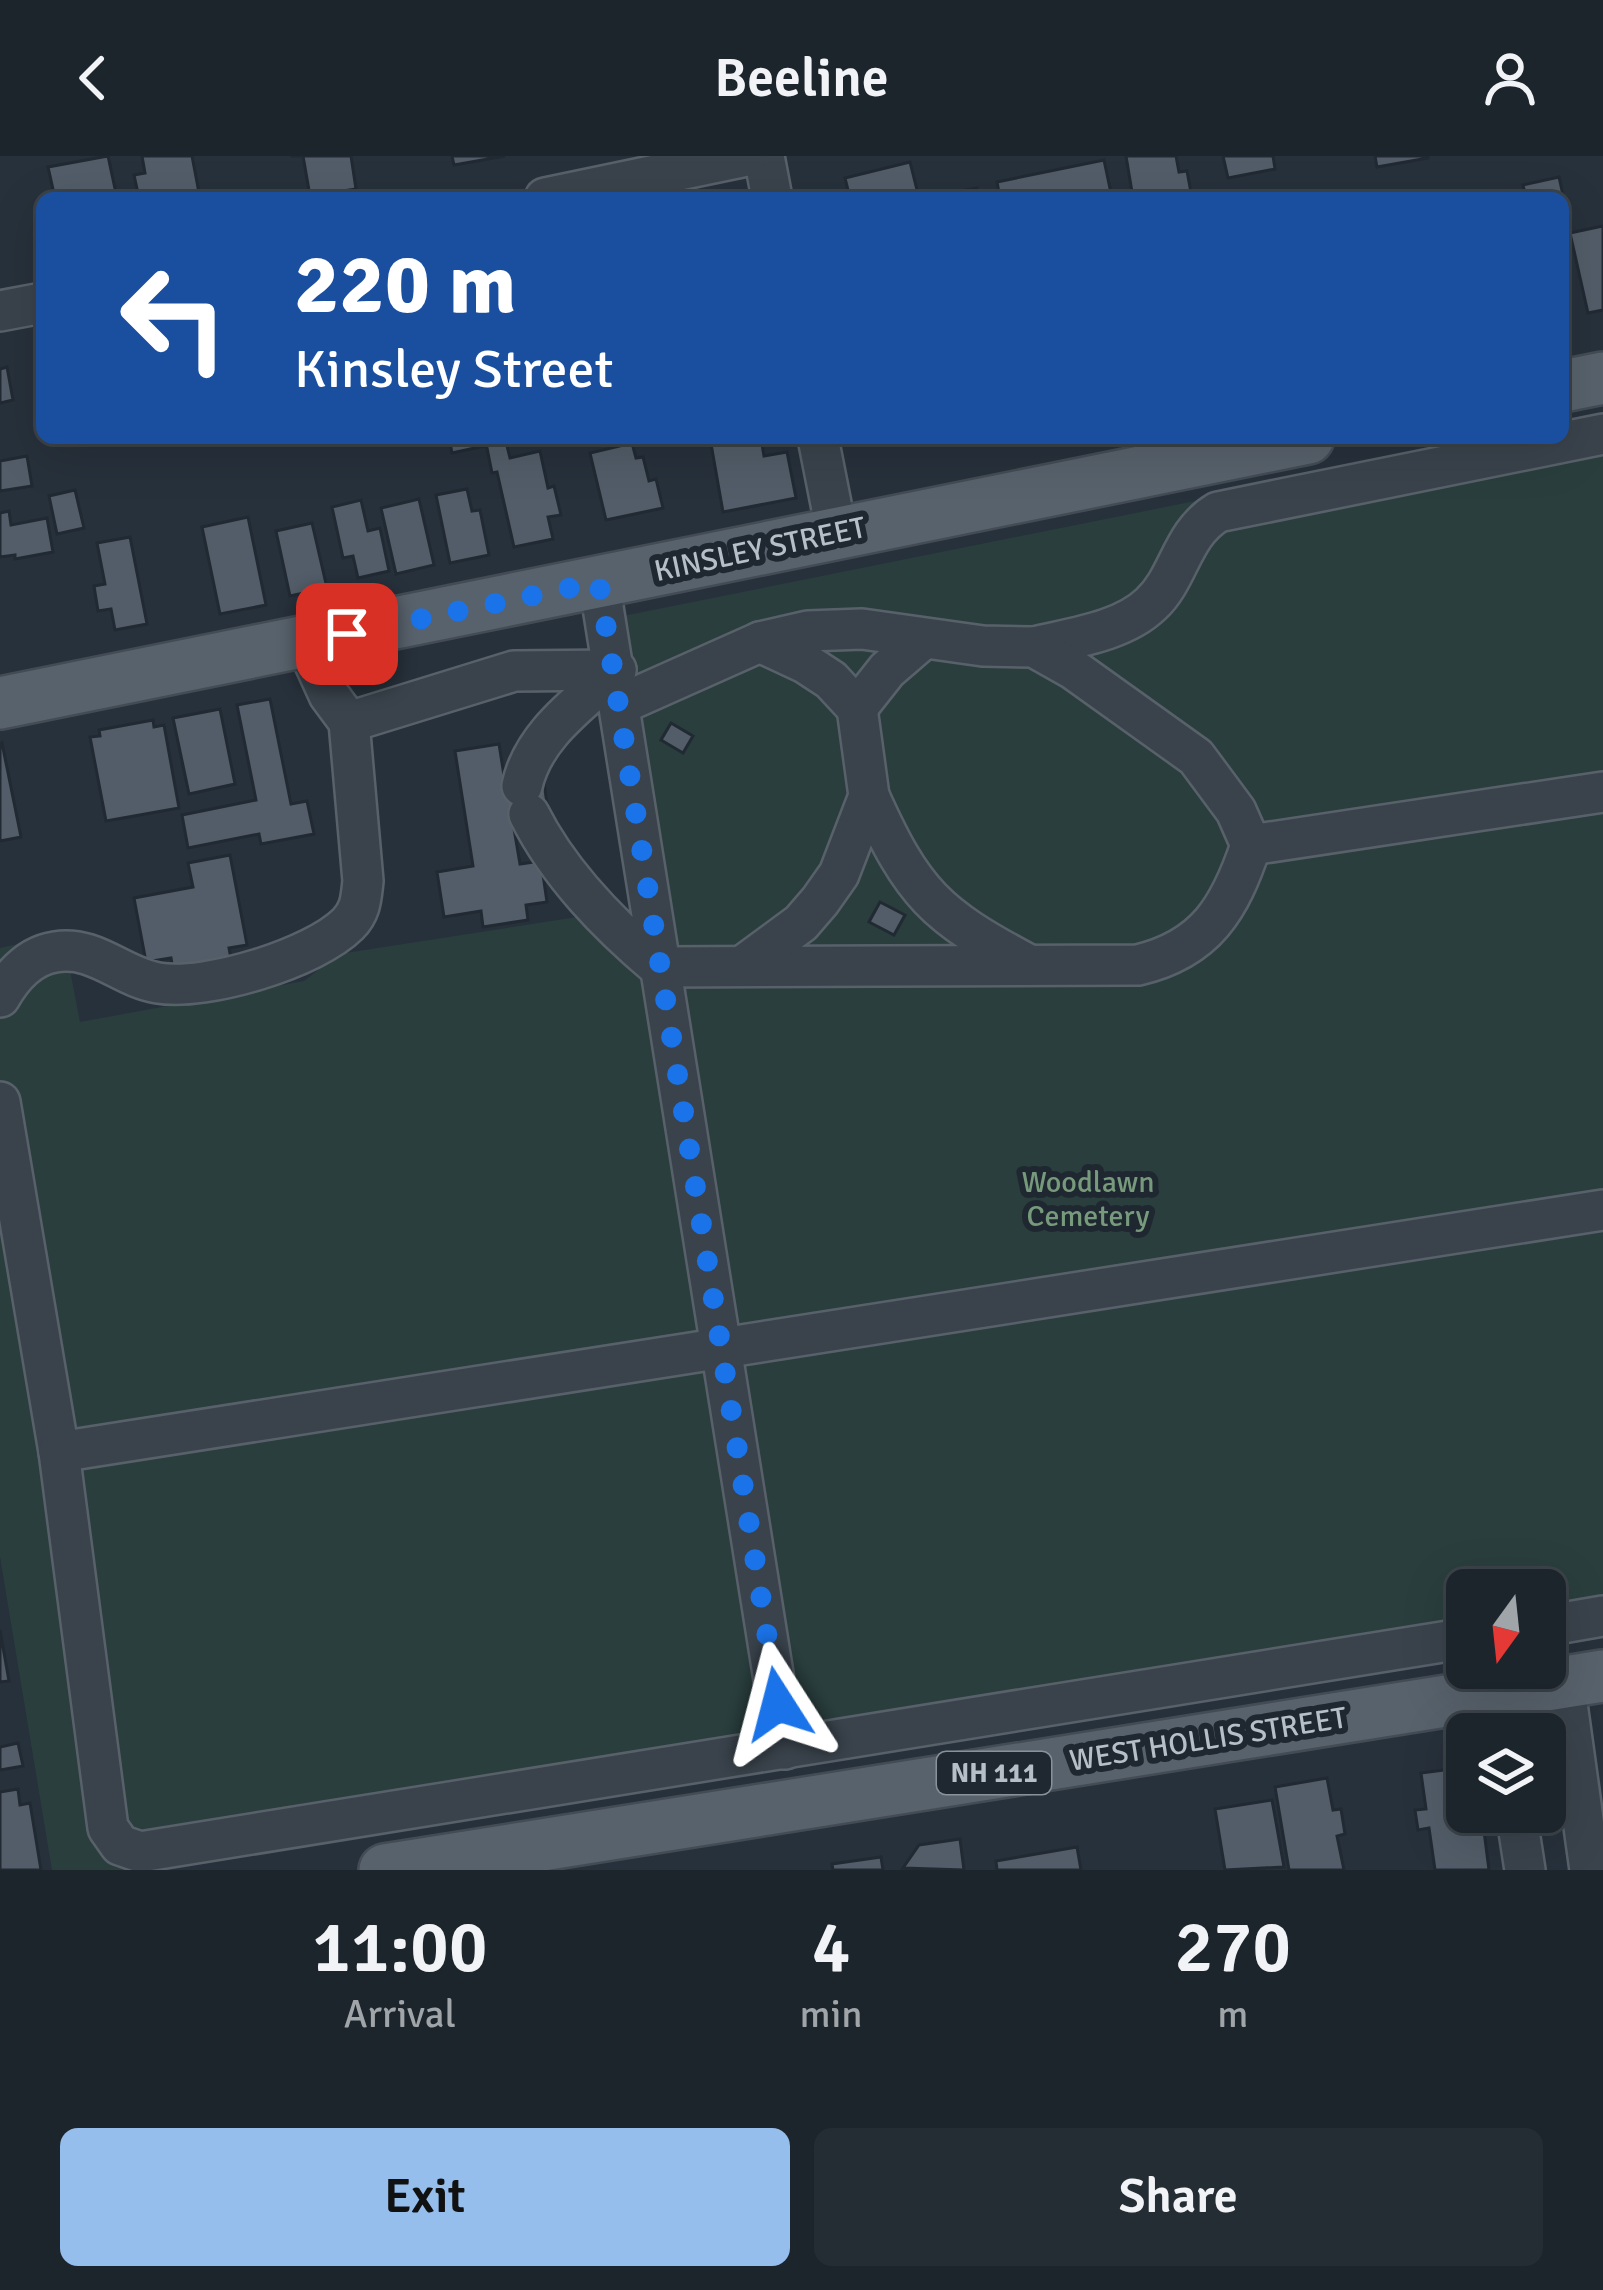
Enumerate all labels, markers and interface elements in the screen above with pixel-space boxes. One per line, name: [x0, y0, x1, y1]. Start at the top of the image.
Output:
icon: back: [60, 45, 126, 111]
text: Beeline: [714, 45, 889, 112]
icon: person: [1477, 45, 1543, 111]
text: 220 m: [294, 233, 516, 337]
icon: left: [96, 240, 252, 396]
text: Kinsley Street: [294, 336, 613, 403]
street label: KINSLEY STREET: [651, 509, 869, 590]
pin: [296, 583, 398, 685]
icon: arrive: [314, 601, 380, 667]
park label: Woodlawn Cemetery: [1021, 1164, 1155, 1235]
north arrow: [1446, 1569, 1566, 1689]
map controls: [1446, 1569, 1566, 1833]
position arrow: [715, 1641, 841, 1767]
street label: WEST HOLLIS STREET: [1067, 1699, 1349, 1780]
button: layers: [1446, 1713, 1566, 1833]
road number: NH 111: [937, 1752, 1051, 1794]
text: 11:00: [312, 1903, 488, 1992]
text: 4: [812, 1903, 851, 1992]
text: 270: [1174, 1903, 1291, 1992]
text: Arrival: [344, 1990, 456, 2038]
text: min: [800, 1990, 863, 2038]
text: m: [1217, 1990, 1248, 2038]
button: Exit: [60, 2128, 790, 2266]
button: Share: [814, 2128, 1543, 2266]

